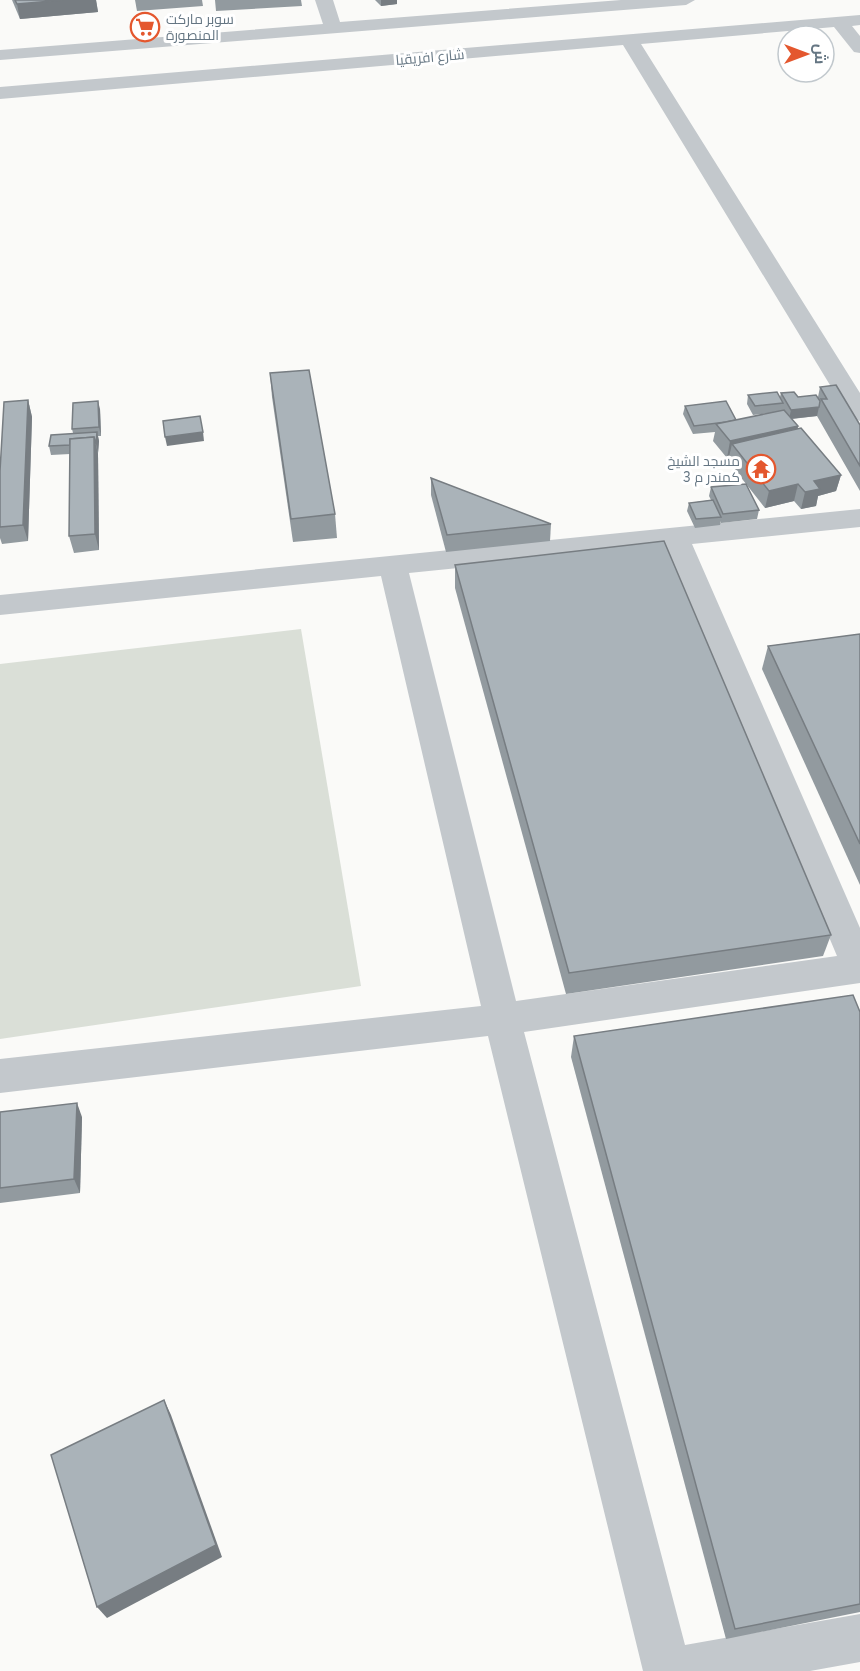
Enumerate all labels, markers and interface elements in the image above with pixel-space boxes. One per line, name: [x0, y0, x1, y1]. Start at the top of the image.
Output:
place label: سوبر ماركت المنصورة: [166, 10, 234, 44]
supermarket icon: سوبر ماركت المنصورة: [129, 11, 161, 43]
north arrow: [776, 24, 836, 84]
text: ش: [811, 44, 831, 64]
street label: شارع افريقيا: [395, 45, 465, 69]
place label: مسجد الشيخ كمندر م 3: [667, 452, 740, 487]
temple icon: مسجد الشيخ كمندر م 3: [745, 453, 777, 485]

